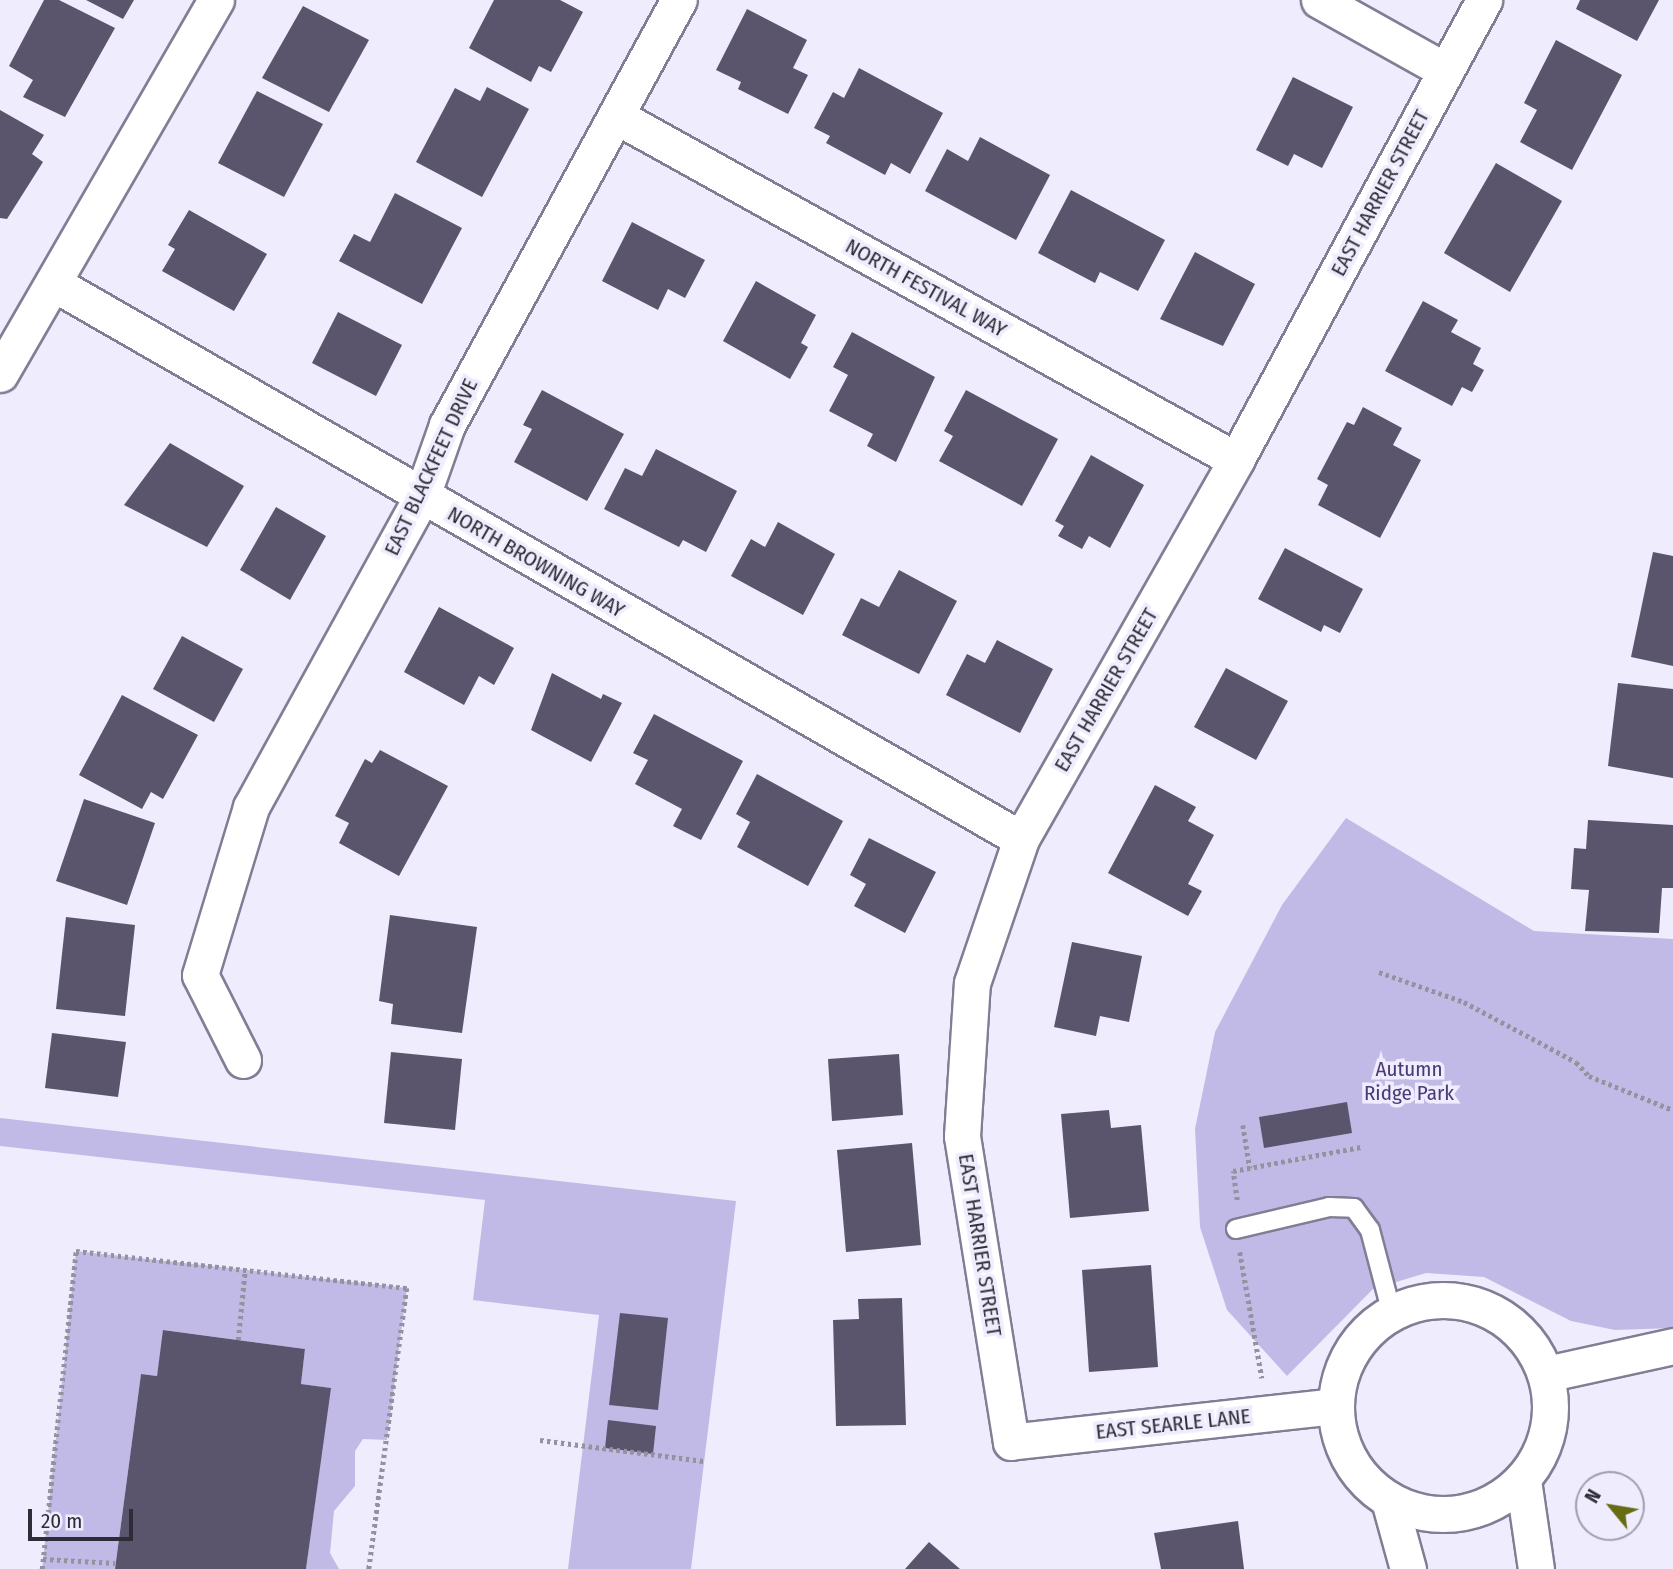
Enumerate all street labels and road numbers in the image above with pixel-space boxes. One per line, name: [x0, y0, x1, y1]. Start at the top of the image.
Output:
street label: EAST HARRIER STREET: [1326, 106, 1434, 280]
street label: NORTH FESTIVAL WAY: [841, 233, 1011, 343]
street label: EAST BLACKFEET DRIVE: [379, 375, 483, 559]
street label: NORTH BROWNING WAY: [443, 501, 629, 623]
street label: EAST HARRIER STREET: [1049, 604, 1163, 776]
street label: EAST HARRIER STREET: [953, 1152, 1007, 1338]
street label: EAST SEARLE LANE: [1094, 1403, 1252, 1445]

